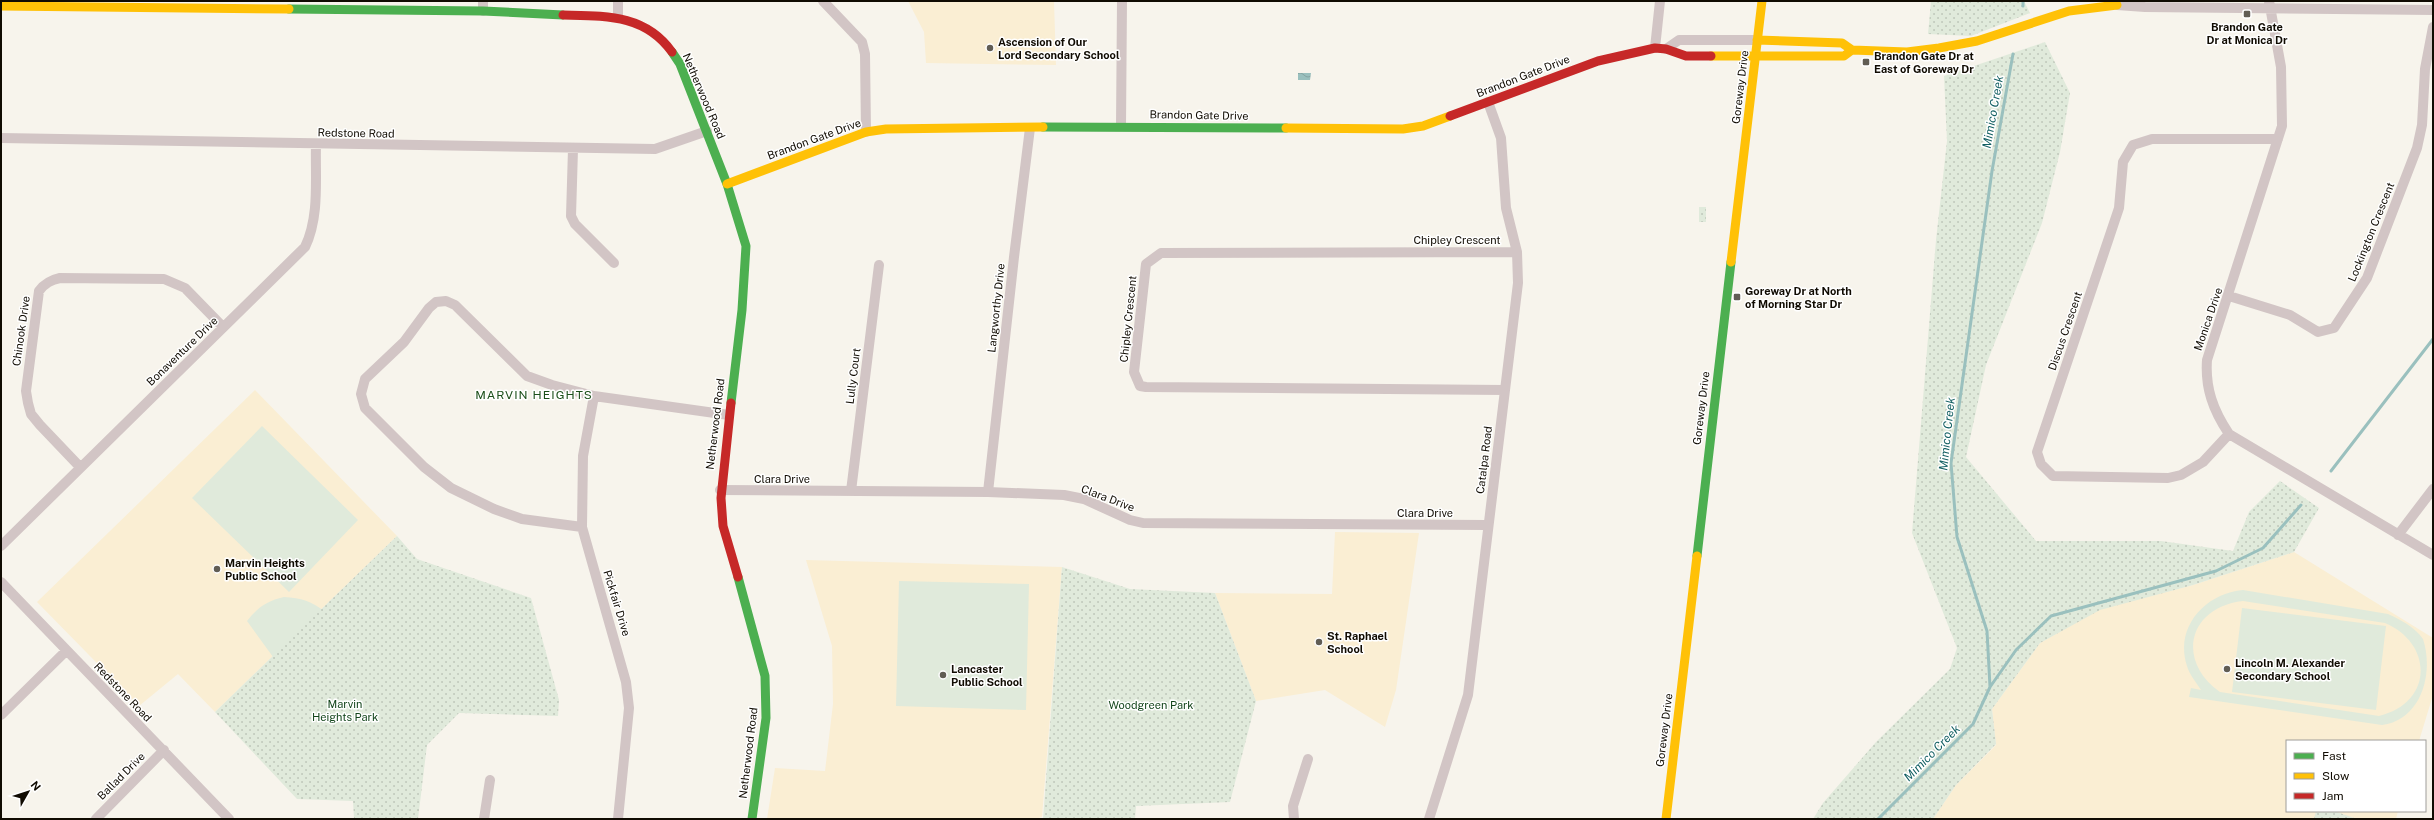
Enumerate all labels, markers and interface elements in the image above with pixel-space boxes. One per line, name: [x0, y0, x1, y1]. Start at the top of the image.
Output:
marker: Brandon Gate Dr at Monica Dr: [2242, 9, 2252, 19]
place label: Brandon Gate Dr at Monica Dr: [2207, 21, 2288, 46]
place label: Ascension of Our Lord Secondary School: [998, 36, 1120, 61]
marker: Ascension of Our Lord Secondary School: [985, 43, 995, 53]
street label: Goreway Drive: [1730, 50, 1750, 124]
place label: Brandon Gate Dr at East of Goreway Dr: [1874, 50, 1974, 75]
street label: Netherwood Road: [681, 51, 727, 141]
street label: Brandon Gate Drive: [1475, 53, 1571, 99]
marker: Brandon Gate Dr at East of Goreway Dr: [1861, 57, 1871, 67]
water label: Mimico Creek: [1980, 74, 2006, 150]
street label: Brandon Gate Drive: [1149, 108, 1249, 122]
street label: Brandon Gate Drive: [765, 116, 863, 162]
street label: Redstone Road: [317, 126, 395, 140]
street label: Lockington Crescent: [2346, 181, 2396, 283]
street label: Chipley Crescent: [1413, 234, 1501, 246]
street label: Langworthy Drive: [985, 263, 1007, 353]
street label: Chipley Crescent: [1117, 275, 1139, 363]
place label: Goreway Dr at North of Morning Star Dr: [1745, 285, 1852, 310]
street label: Monica Drive: [2192, 286, 2224, 352]
street label: Discus Crescent: [2046, 290, 2084, 372]
marker: Goreway Dr at North of Morning Star Dr: [1732, 292, 1742, 302]
street label: Chinook Drive: [10, 295, 32, 367]
street label: Bonaventure Drive: [144, 314, 220, 388]
street label: Lully Court: [844, 347, 862, 405]
street label: Goreway Drive: [1691, 371, 1711, 445]
street label: Netherwood Road: [703, 378, 727, 470]
district label: MARVIN HEIGHTS: [475, 388, 593, 402]
water label: Mimico Creek: [1936, 396, 1958, 471]
street label: Catalpa Road: [1474, 425, 1494, 495]
street label: Clara Drive: [754, 473, 810, 485]
street label: Clara Drive: [1080, 482, 1136, 514]
street label: Clara Drive: [1397, 507, 1453, 519]
place label: Marvin Heights Public School: [225, 557, 305, 582]
marker: Marvin Heights Public School: [212, 564, 222, 574]
street label: Pickfair Drive: [601, 568, 633, 638]
place label: St. Raphael School: [1327, 630, 1388, 655]
marker: St. Raphael School: [1314, 637, 1324, 647]
place label: Lincoln M. Alexander Secondary School: [2235, 657, 2345, 682]
street label: Redstone Road: [92, 660, 154, 724]
place label: Lancaster Public School: [951, 663, 1023, 688]
marker: Lincoln M. Alexander Secondary School: [2222, 664, 2232, 674]
marker: Lancaster Public School: [938, 670, 948, 680]
street label: Goreway Drive: [1654, 693, 1674, 767]
park label: Marvin Heights Park: [312, 698, 378, 723]
park label: Woodgreen Park: [1109, 699, 1193, 711]
street label: Netherwood Road: [736, 707, 760, 799]
water label: Mimico Creek: [1901, 722, 1963, 784]
legend: [2286, 740, 2426, 812]
text: Fast: [2322, 749, 2347, 763]
street label: Ballad Drive: [95, 750, 147, 802]
text: Slow: [2322, 769, 2350, 783]
north arrow: [8, 772, 48, 812]
text: N: [28, 779, 43, 793]
text: Jam: [2322, 789, 2344, 803]

